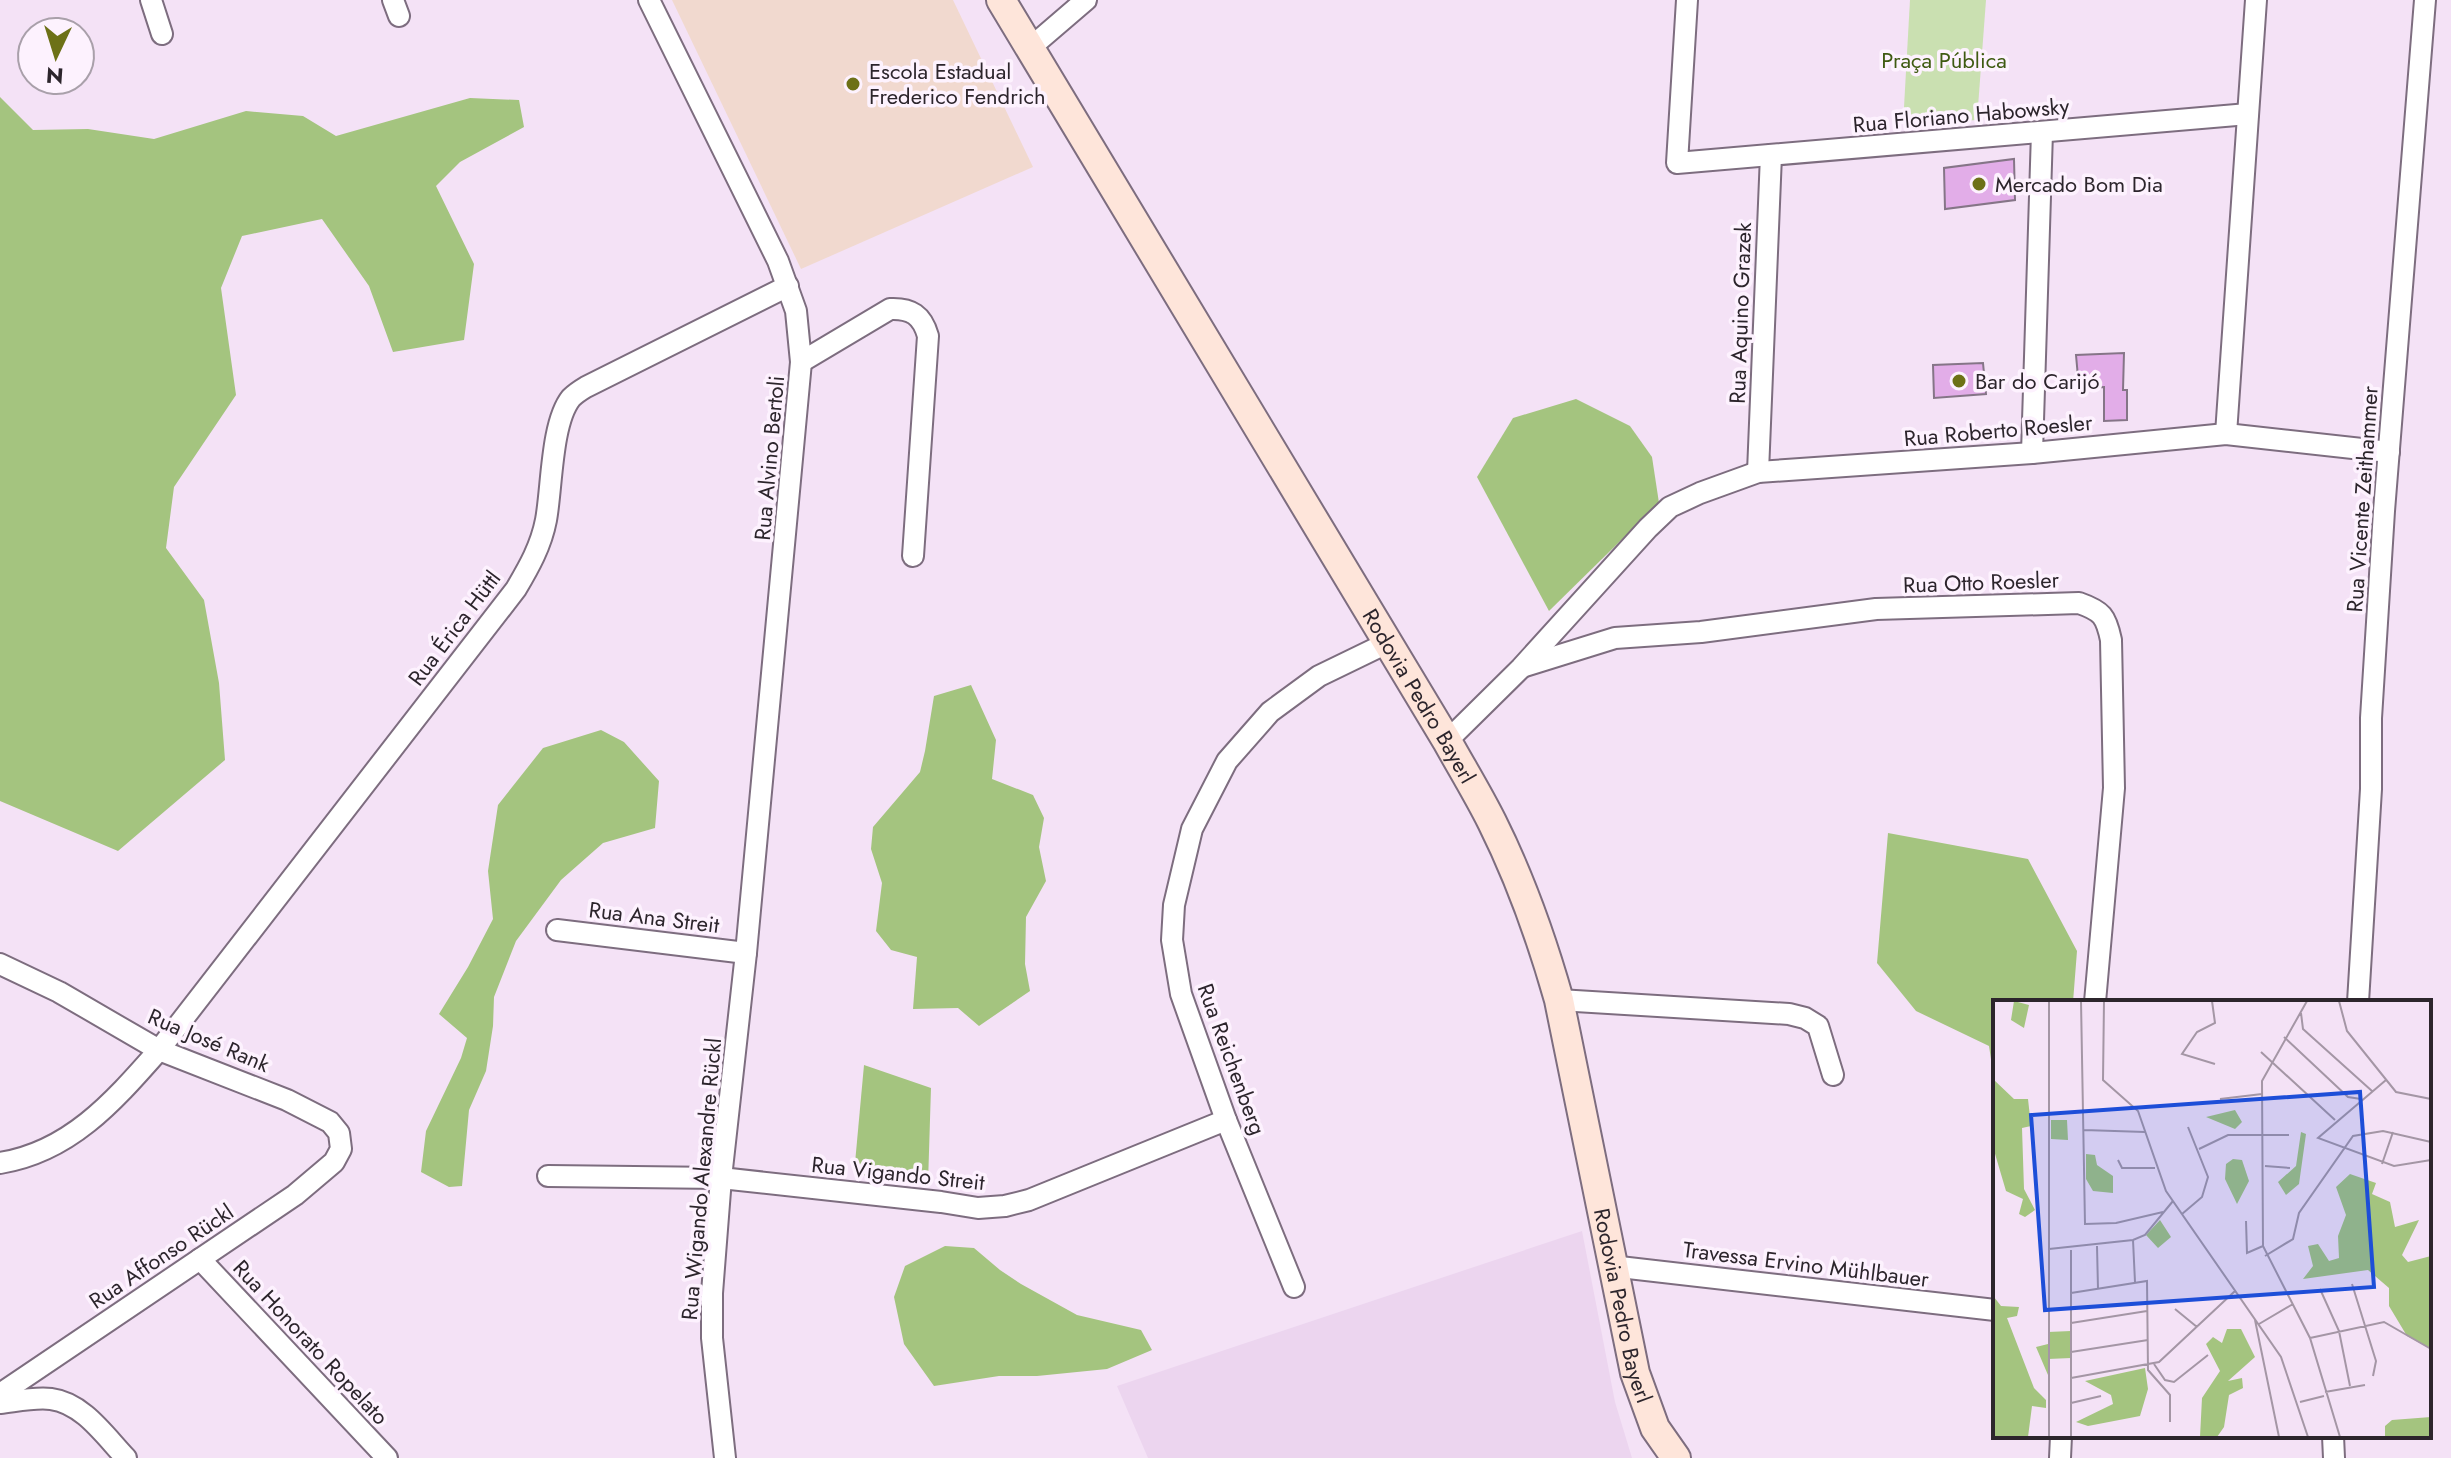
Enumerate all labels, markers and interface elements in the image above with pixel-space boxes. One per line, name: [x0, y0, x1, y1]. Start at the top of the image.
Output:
north arrow: [16, 16, 96, 96]
park label: Praça Pública: [1881, 44, 2007, 76]
place label: Escola Estadual Frederico Fendrich: [869, 55, 1045, 112]
text: N: [45, 59, 64, 93]
marker: Escola Estadual Frederico Fendrich: [844, 75, 862, 93]
street label: Rua Floriano Habowsky: [1851, 90, 2071, 140]
place label: Mercado Bom Dia: [1995, 168, 2163, 200]
marker: Mercado Bom Dia: [1970, 175, 1988, 193]
street label: Rua Aquino Grazek: [1721, 221, 1759, 404]
place label: Bar do Carijó: [1975, 365, 2100, 397]
marker: Bar do Carijó: [1950, 372, 1968, 390]
street label: Rua Alvino Bertoli: [746, 374, 792, 542]
street label: Rua Vicente Zeithammer: [2338, 384, 2386, 613]
street label: Rua Roberto Roesler: [1902, 406, 2094, 454]
street label: Rua Otto Roesler: [1902, 563, 2060, 601]
street label: Rua Érica Hüttl: [400, 564, 508, 692]
street label: Rodovia Pedro Bayerl: [1355, 602, 1484, 789]
street label: Rua Ana Streit: [587, 893, 722, 941]
street label: Rua Reichenberg: [1190, 979, 1274, 1139]
street label: Rua José Rank: [143, 1000, 275, 1080]
inset map: [1993, 1000, 2431, 1438]
street label: Rua Wigando Alexandre Rückl: [673, 1037, 729, 1321]
street label: Rua Vigando Streit: [810, 1148, 987, 1198]
street label: Rua Affonso Rückl: [82, 1196, 240, 1316]
street label: Rodovia Pedro Bayerl: [1586, 1205, 1660, 1407]
street label: Travessa Ervino Mühlbauer: [1681, 1233, 1931, 1295]
street label: Rua Honorato Ropelato: [226, 1252, 396, 1432]

